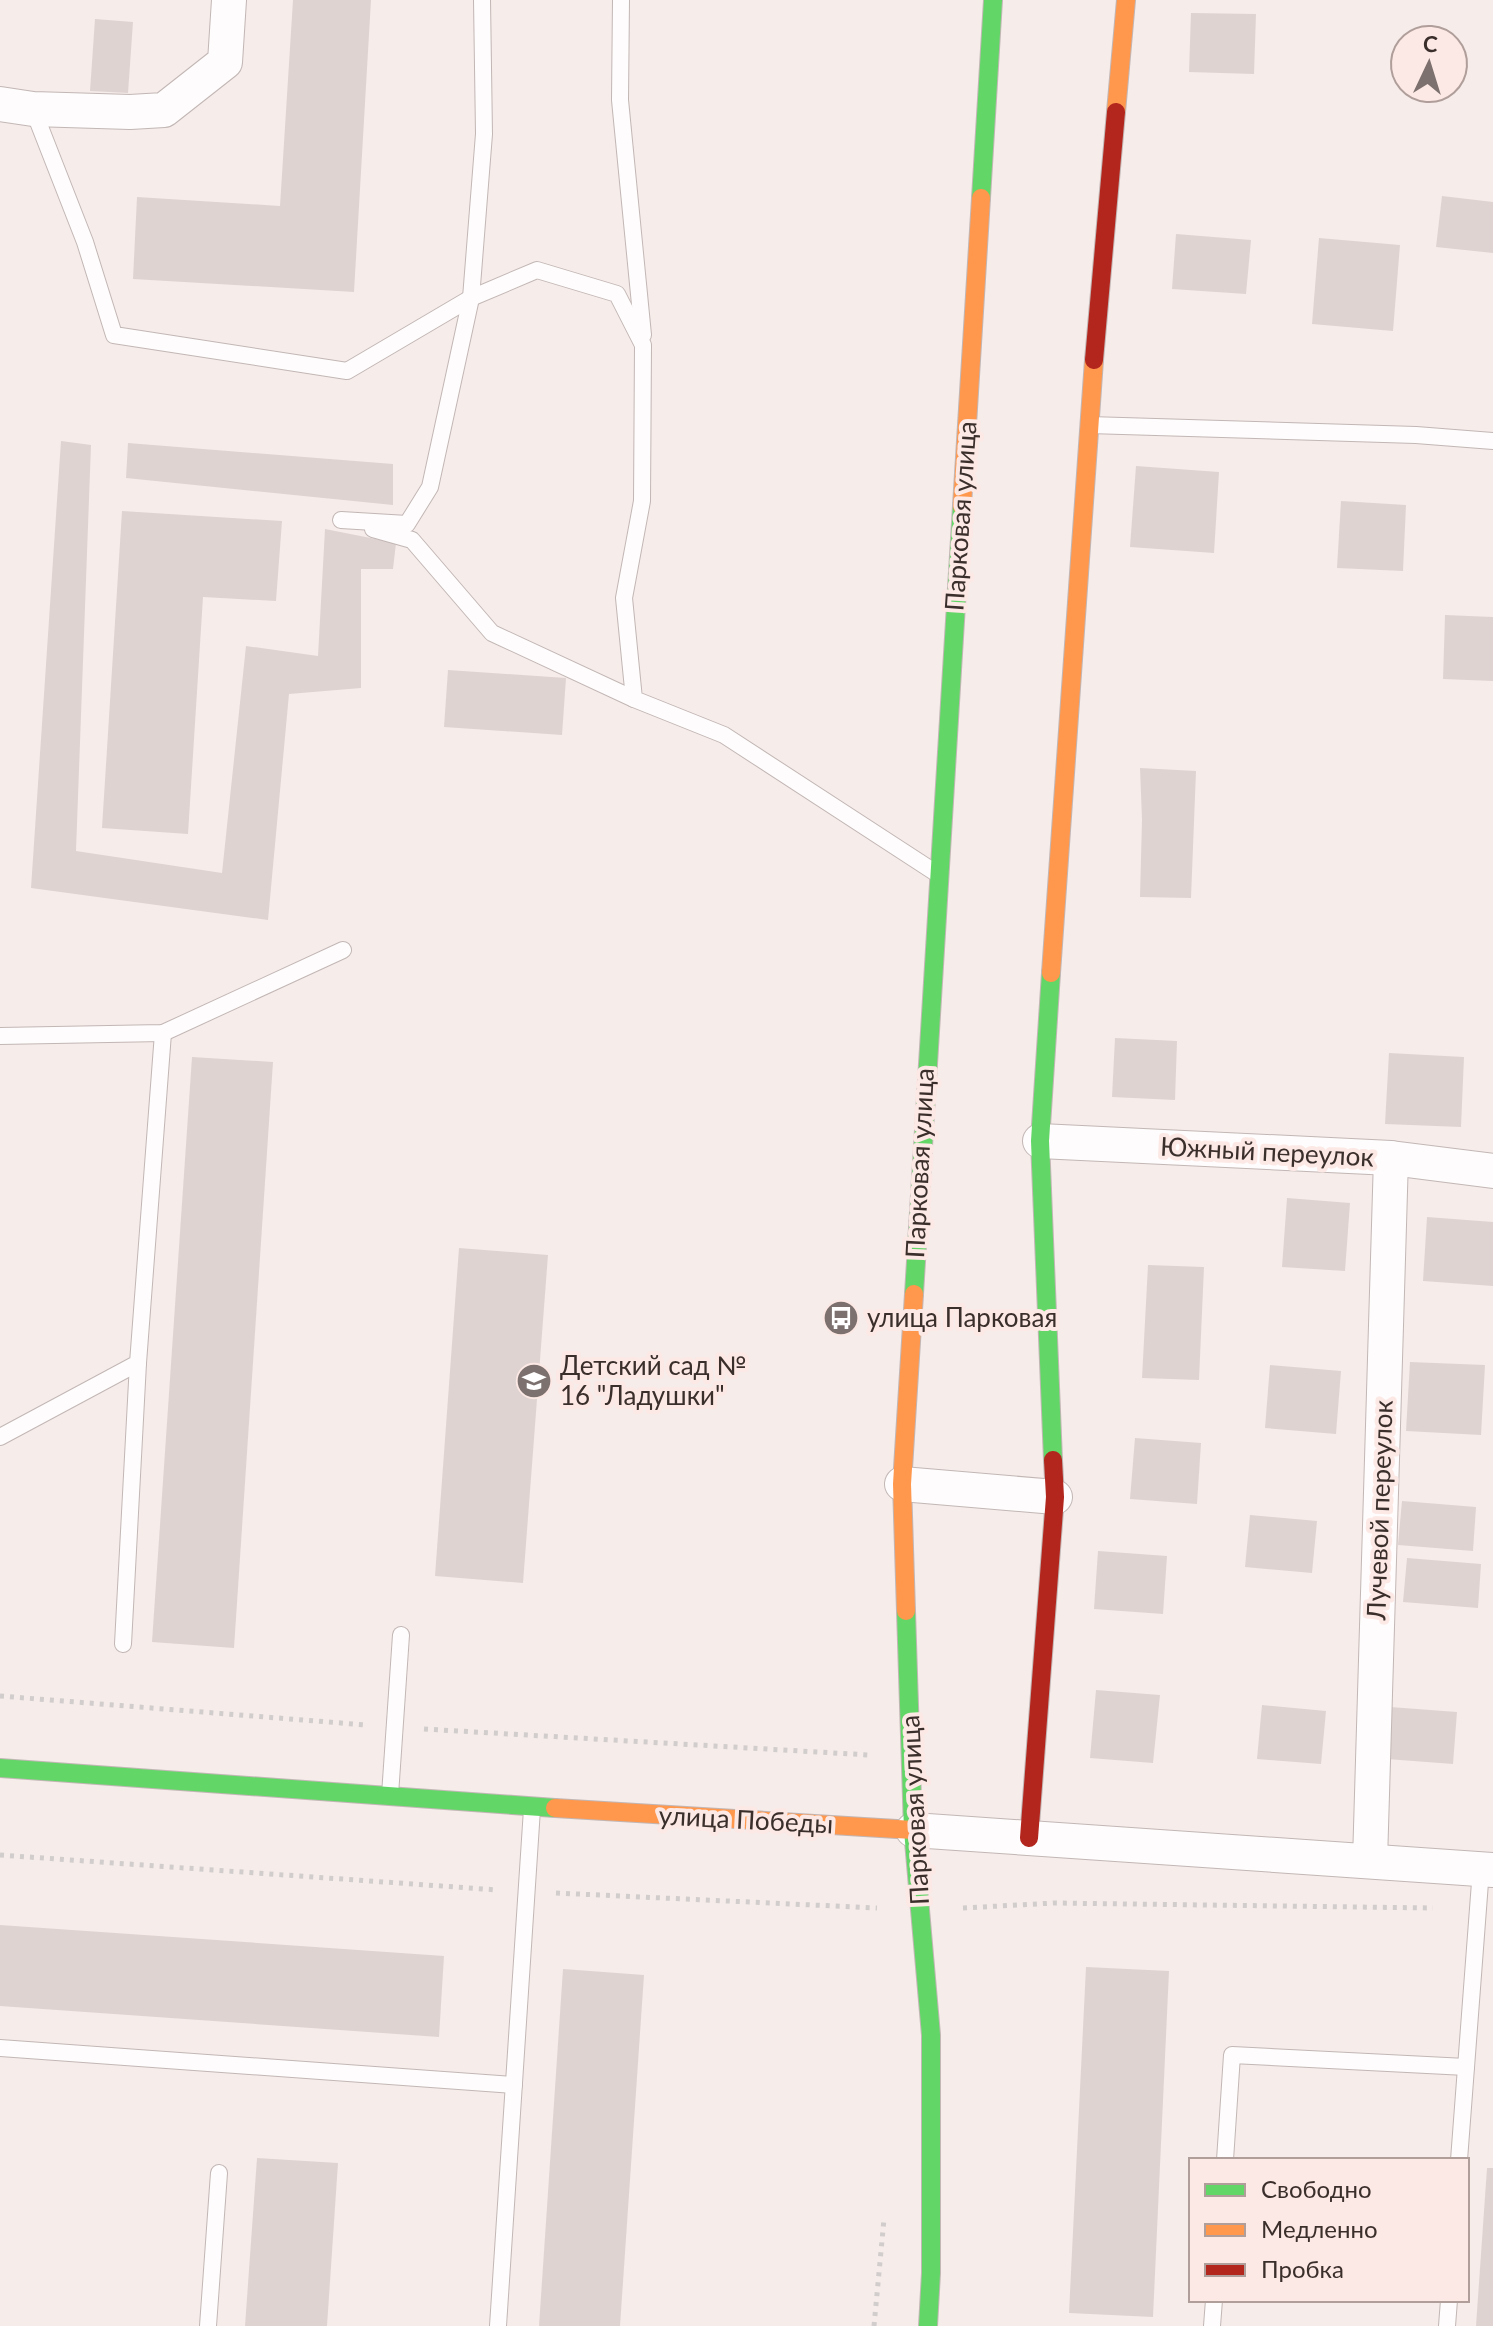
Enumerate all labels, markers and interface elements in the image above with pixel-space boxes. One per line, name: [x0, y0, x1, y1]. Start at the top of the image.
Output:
north arrow: [1389, 24, 1469, 104]
text: С: [1422, 30, 1439, 58]
street label: Парковая улица: [937, 420, 983, 612]
street label: Парковая улица: [898, 1067, 940, 1259]
street label: Южный переулок: [1159, 1129, 1375, 1173]
bus stop icon: улица Парковая: [822, 1299, 860, 1337]
place label: улица Парковая: [867, 1301, 1057, 1333]
place label: Детский сад № 16 "Ладушки": [560, 1349, 746, 1411]
school or university icon: Детский сад № 16 "Ладушки": [515, 1362, 553, 1400]
street label: Лучевой переулок: [1359, 1399, 1399, 1622]
street label: Парковая улица: [893, 1714, 935, 1906]
street label: улица Победы: [658, 1798, 834, 1840]
legend: [1189, 2158, 1469, 2302]
text: Свободно: [1261, 2174, 1372, 2203]
text: Медленно: [1261, 2214, 1378, 2243]
text: Пробка: [1261, 2254, 1344, 2283]

